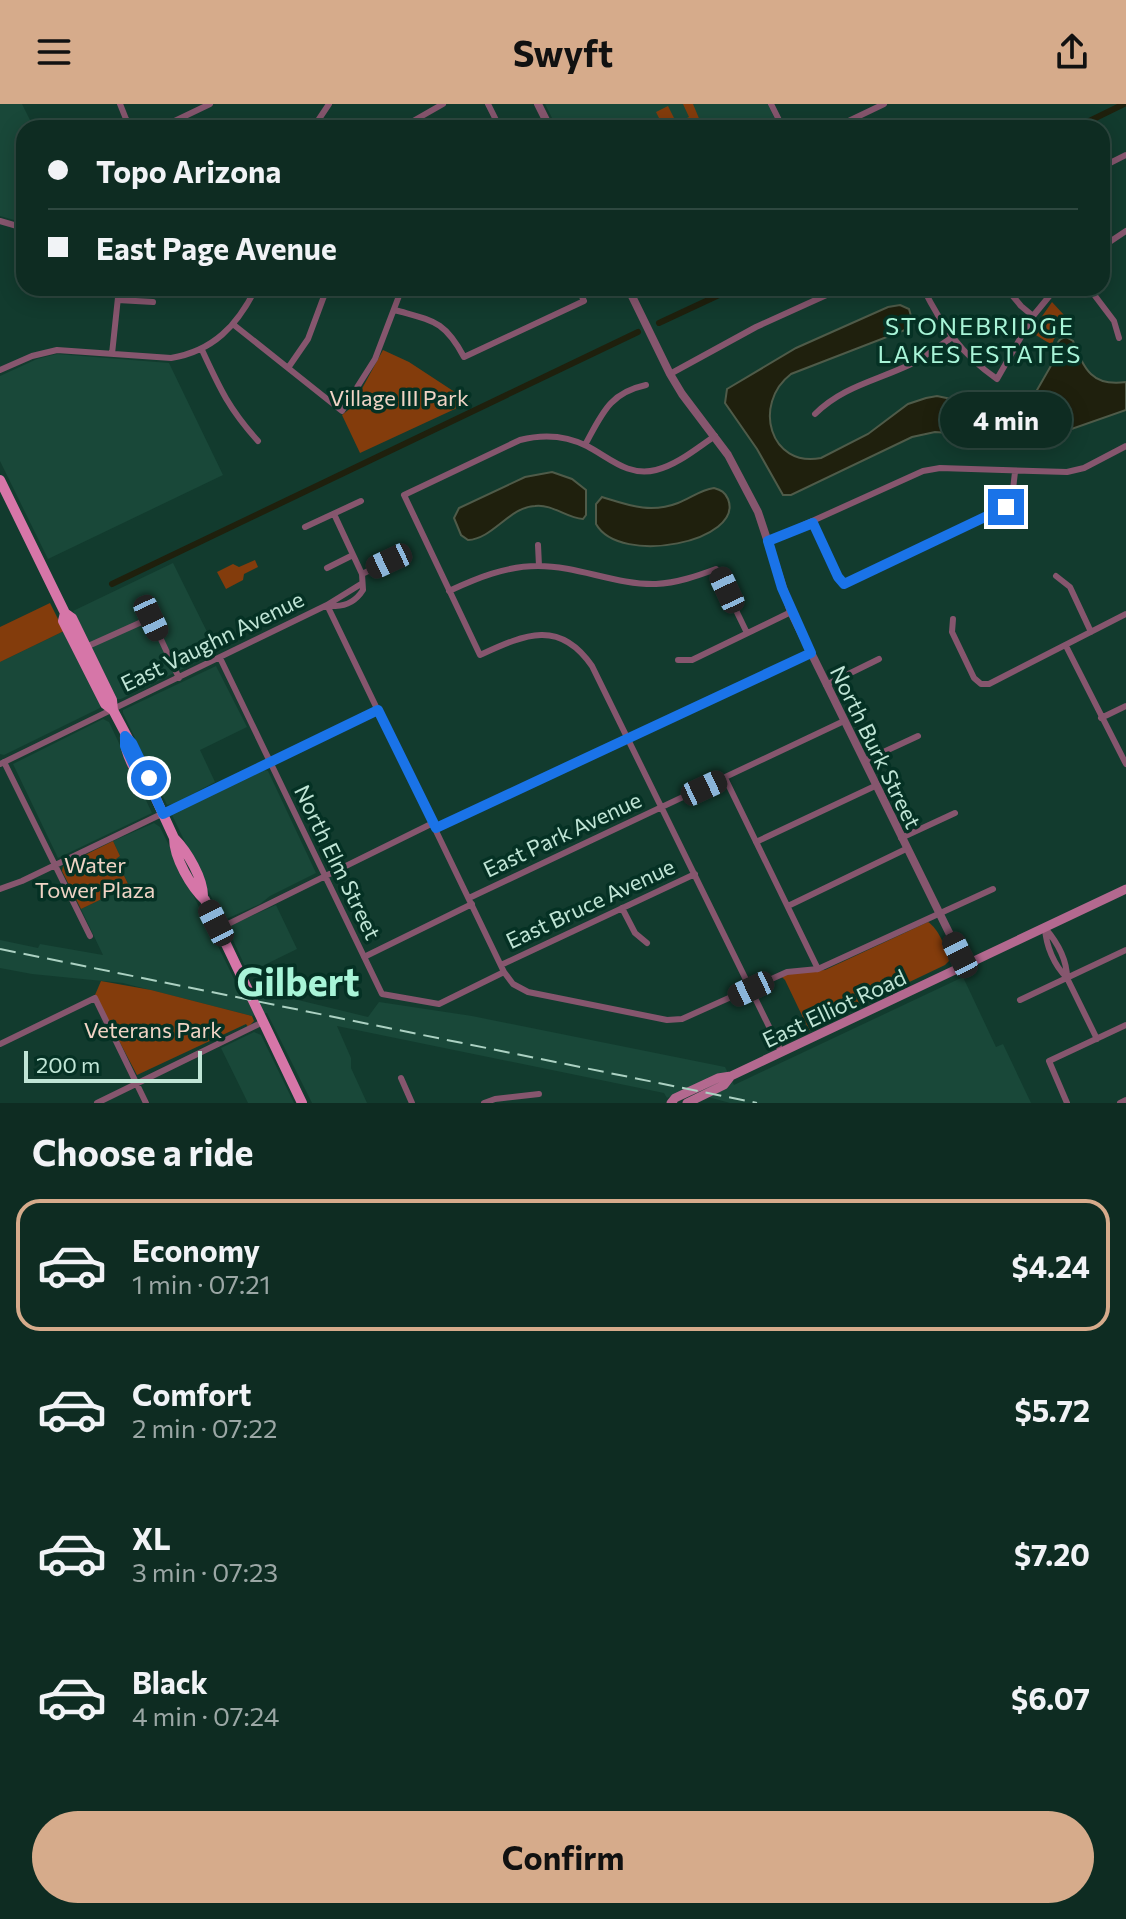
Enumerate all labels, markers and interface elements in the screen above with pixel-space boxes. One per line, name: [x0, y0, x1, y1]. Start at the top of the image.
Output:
icon: menu: [32, 30, 76, 74]
text: Swyft: [513, 30, 613, 74]
icon: share: [1050, 30, 1094, 74]
text: Topo Arizona: [96, 152, 281, 189]
text: East Page Avenue: [96, 229, 337, 266]
district label: STONEBRIDGE LAKES ESTATES: [878, 311, 1082, 368]
park label: Village III Park: [329, 384, 469, 411]
callout: 4 min: [940, 391, 1072, 447]
text: 4 min: [973, 404, 1039, 435]
route end: [988, 489, 1024, 525]
car: [362, 540, 416, 582]
car: [706, 563, 748, 617]
street label: East Vaughn Avenue: [116, 585, 308, 697]
car: [130, 591, 172, 645]
street label: North Burk Street: [825, 661, 927, 833]
route start: [131, 760, 167, 796]
car: [677, 767, 731, 809]
street label: North Elm Street: [289, 780, 387, 944]
street label: East Park Avenue: [479, 786, 645, 882]
park label: Water Tower Plaza: [35, 851, 155, 903]
street label: East Bruce Avenue: [501, 852, 679, 954]
car: [194, 896, 238, 950]
car: [938, 928, 982, 982]
district label: Gilbert: [237, 957, 359, 1004]
street label: East Elliot Road: [758, 963, 910, 1053]
car: [724, 968, 778, 1010]
park label: Veterans Park: [84, 1016, 222, 1043]
scale bar: [24, 1047, 202, 1083]
text: 200 m: [36, 1051, 100, 1078]
text: Choose a ride: [32, 1129, 253, 1173]
icon: car: [36, 1229, 108, 1301]
text: Economy: [132, 1231, 260, 1268]
text: $4.24: [1011, 1247, 1090, 1284]
text: 1 min · 07:21: [132, 1268, 271, 1299]
icon: car: [36, 1373, 108, 1445]
text: Comfort: [132, 1375, 251, 1412]
text: $5.72: [1014, 1391, 1090, 1428]
text: 2 min · 07:22: [132, 1412, 277, 1443]
icon: car: [36, 1517, 108, 1589]
text: XL: [132, 1519, 171, 1556]
text: $7.20: [1014, 1535, 1090, 1572]
text: 3 min · 07:23: [132, 1556, 278, 1587]
icon: car: [36, 1661, 108, 1733]
text: Black: [132, 1663, 208, 1700]
text: $6.07: [1011, 1679, 1090, 1716]
text: 4 min · 07:24: [132, 1700, 279, 1731]
button: Confirm: [32, 1811, 1094, 1903]

